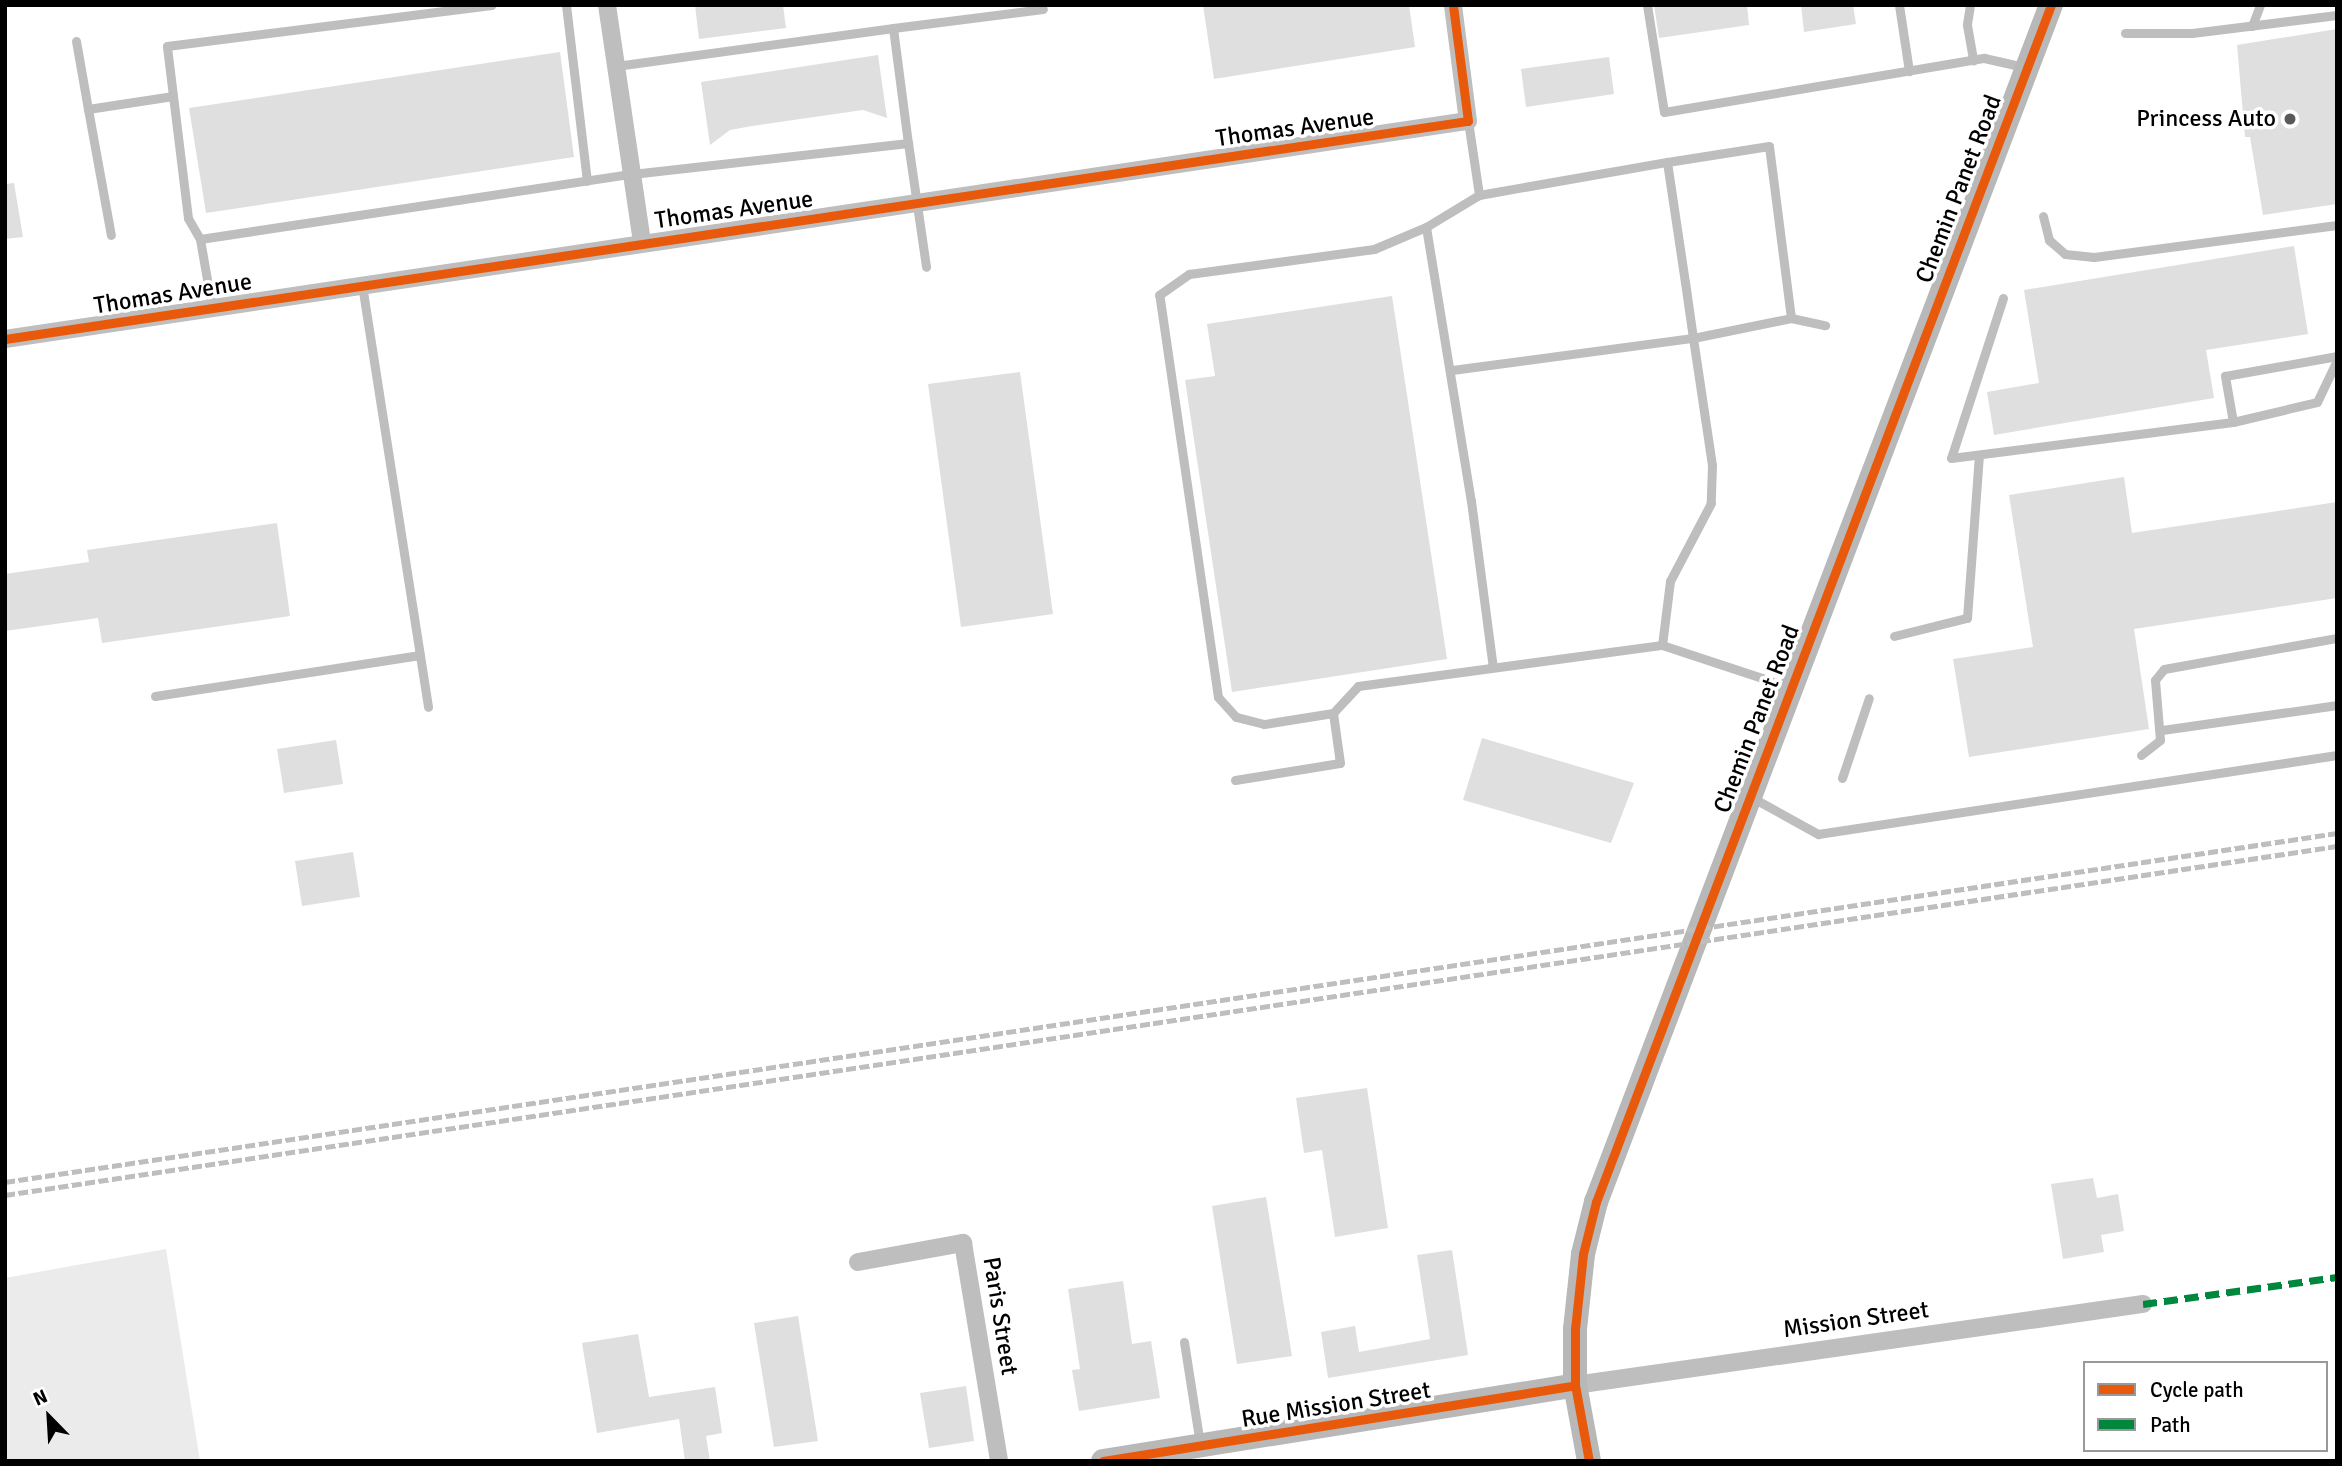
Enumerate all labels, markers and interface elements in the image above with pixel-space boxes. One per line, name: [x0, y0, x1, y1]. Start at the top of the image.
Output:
street label: Chemin Panet Road: [1910, 91, 2008, 287]
street label: Thomas Avenue: [1214, 103, 1376, 153]
place label: Princess Auto: [2136, 105, 2276, 133]
marker: Princess Auto: [2282, 111, 2298, 127]
street label: Thomas Avenue: [653, 185, 815, 235]
street label: Thomas Avenue: [92, 267, 254, 321]
street label: Chemin Panet Road: [1708, 621, 1806, 817]
street label: Paris Street: [976, 1255, 1024, 1377]
street label: Mission Street: [1781, 1296, 1931, 1344]
legend: [2083, 1361, 2328, 1452]
street label: Rue Mission Street: [1239, 1376, 1433, 1434]
text: Cycle path: [2150, 1377, 2244, 1403]
north arrow: [14, 1382, 84, 1452]
text: N: [30, 1384, 51, 1411]
text: Path: [2150, 1412, 2191, 1438]

